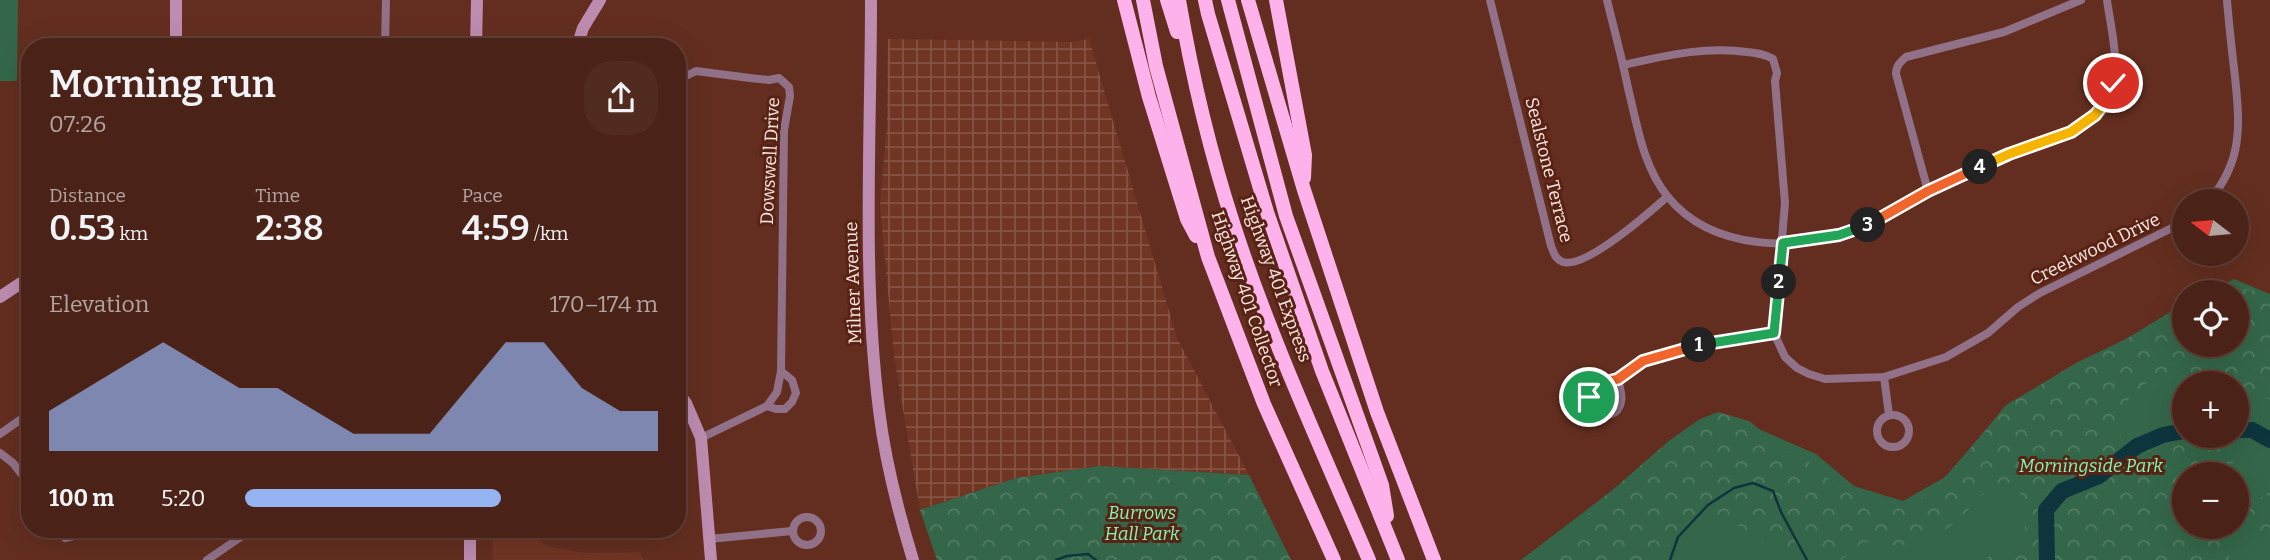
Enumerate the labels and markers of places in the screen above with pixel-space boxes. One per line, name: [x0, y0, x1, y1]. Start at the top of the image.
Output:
pin: [2083, 53, 2143, 113]
pin: 4: [1962, 150, 1997, 184]
pin: 3: [1850, 208, 1885, 243]
pin: 2: [1762, 264, 1796, 300]
pin: 1: [1682, 328, 1716, 362]
pin: [1559, 367, 1619, 427]

